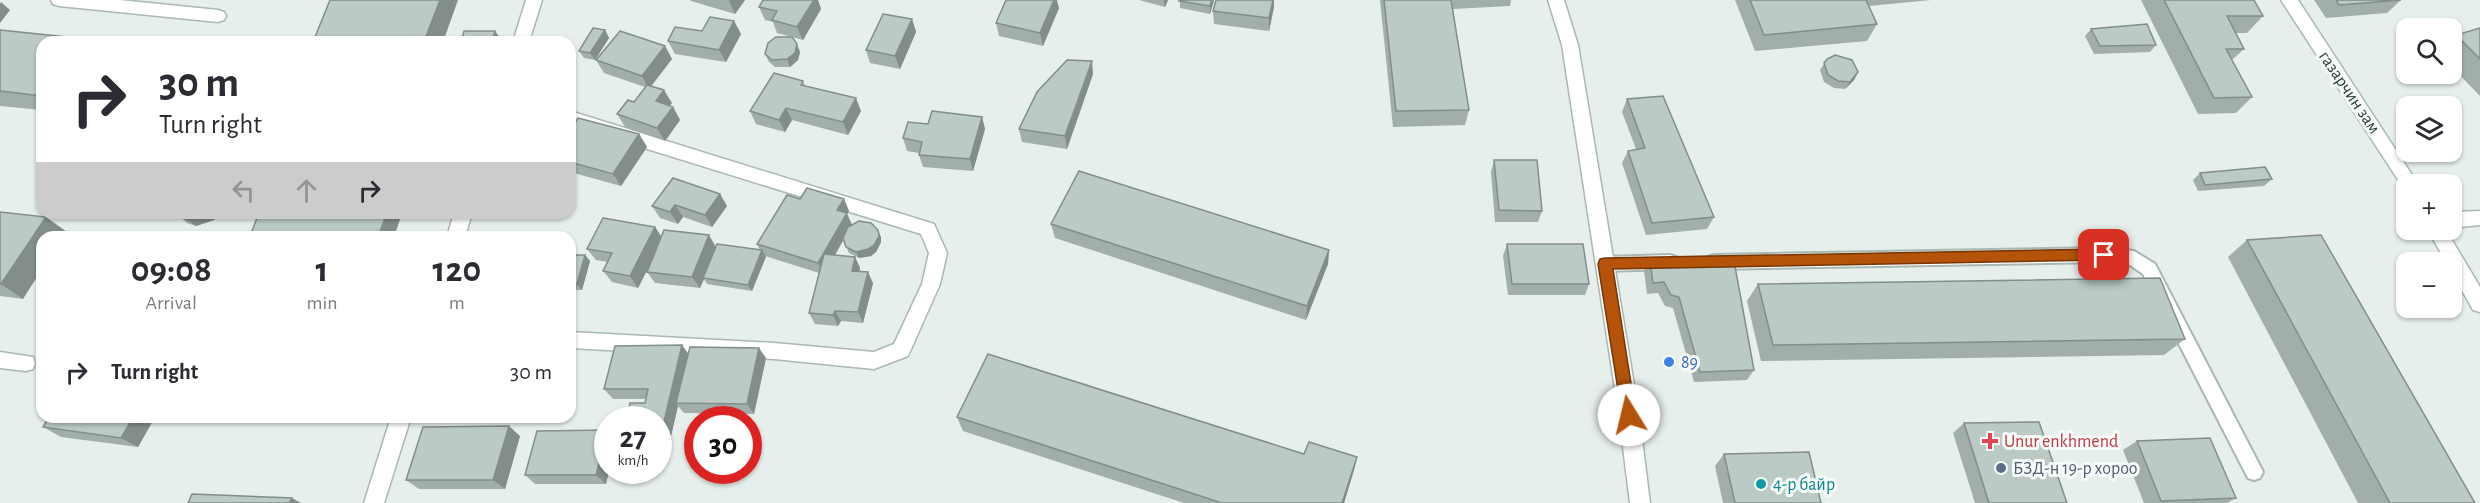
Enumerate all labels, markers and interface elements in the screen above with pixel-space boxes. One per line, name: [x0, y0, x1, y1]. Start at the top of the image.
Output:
map controls: [2396, 18, 2462, 318]
button: search: [2396, 18, 2462, 84]
street label: газарчин зам: [2315, 48, 2383, 137]
icon: right: [60, 60, 138, 138]
text: 30 m: [159, 62, 239, 104]
button: layers: [2396, 96, 2462, 162]
text: Turn right: [159, 111, 262, 138]
icon: left: [227, 174, 260, 207]
icon: ahead: [290, 174, 323, 207]
icon: right: [353, 174, 386, 207]
button: +: [2396, 174, 2462, 240]
pin: [2078, 229, 2129, 280]
icon: arrive: [2087, 238, 2120, 271]
text: 09:08: [131, 252, 212, 288]
text: 1: [316, 252, 329, 288]
text: 120: [432, 252, 481, 288]
button: −: [2396, 252, 2462, 318]
text: Arrival: [146, 293, 197, 313]
text: min: [307, 293, 338, 313]
text: m: [449, 293, 465, 313]
place label: 89: [1681, 354, 1698, 372]
marker: 89: [1662, 355, 1676, 369]
icon: right: [60, 356, 93, 389]
text: Turn right: [111, 361, 198, 383]
text: 30 m: [510, 361, 552, 383]
position arrow: [1597, 383, 1661, 447]
speed limit sign: 30: [684, 406, 762, 484]
text: 27: [619, 423, 647, 453]
marker: Unur enkhmend: [1981, 432, 1999, 450]
place label: Unur enkhmend: [2004, 433, 2118, 451]
text: km/h: [618, 453, 648, 468]
place label: БЗД-н 19-р хороо: [2013, 460, 2138, 478]
marker: БЗД-н 19-р хороо: [1994, 461, 2008, 475]
place label: 4-р байр: [1773, 475, 1835, 494]
marker: 4-р байр: [1754, 477, 1768, 491]

